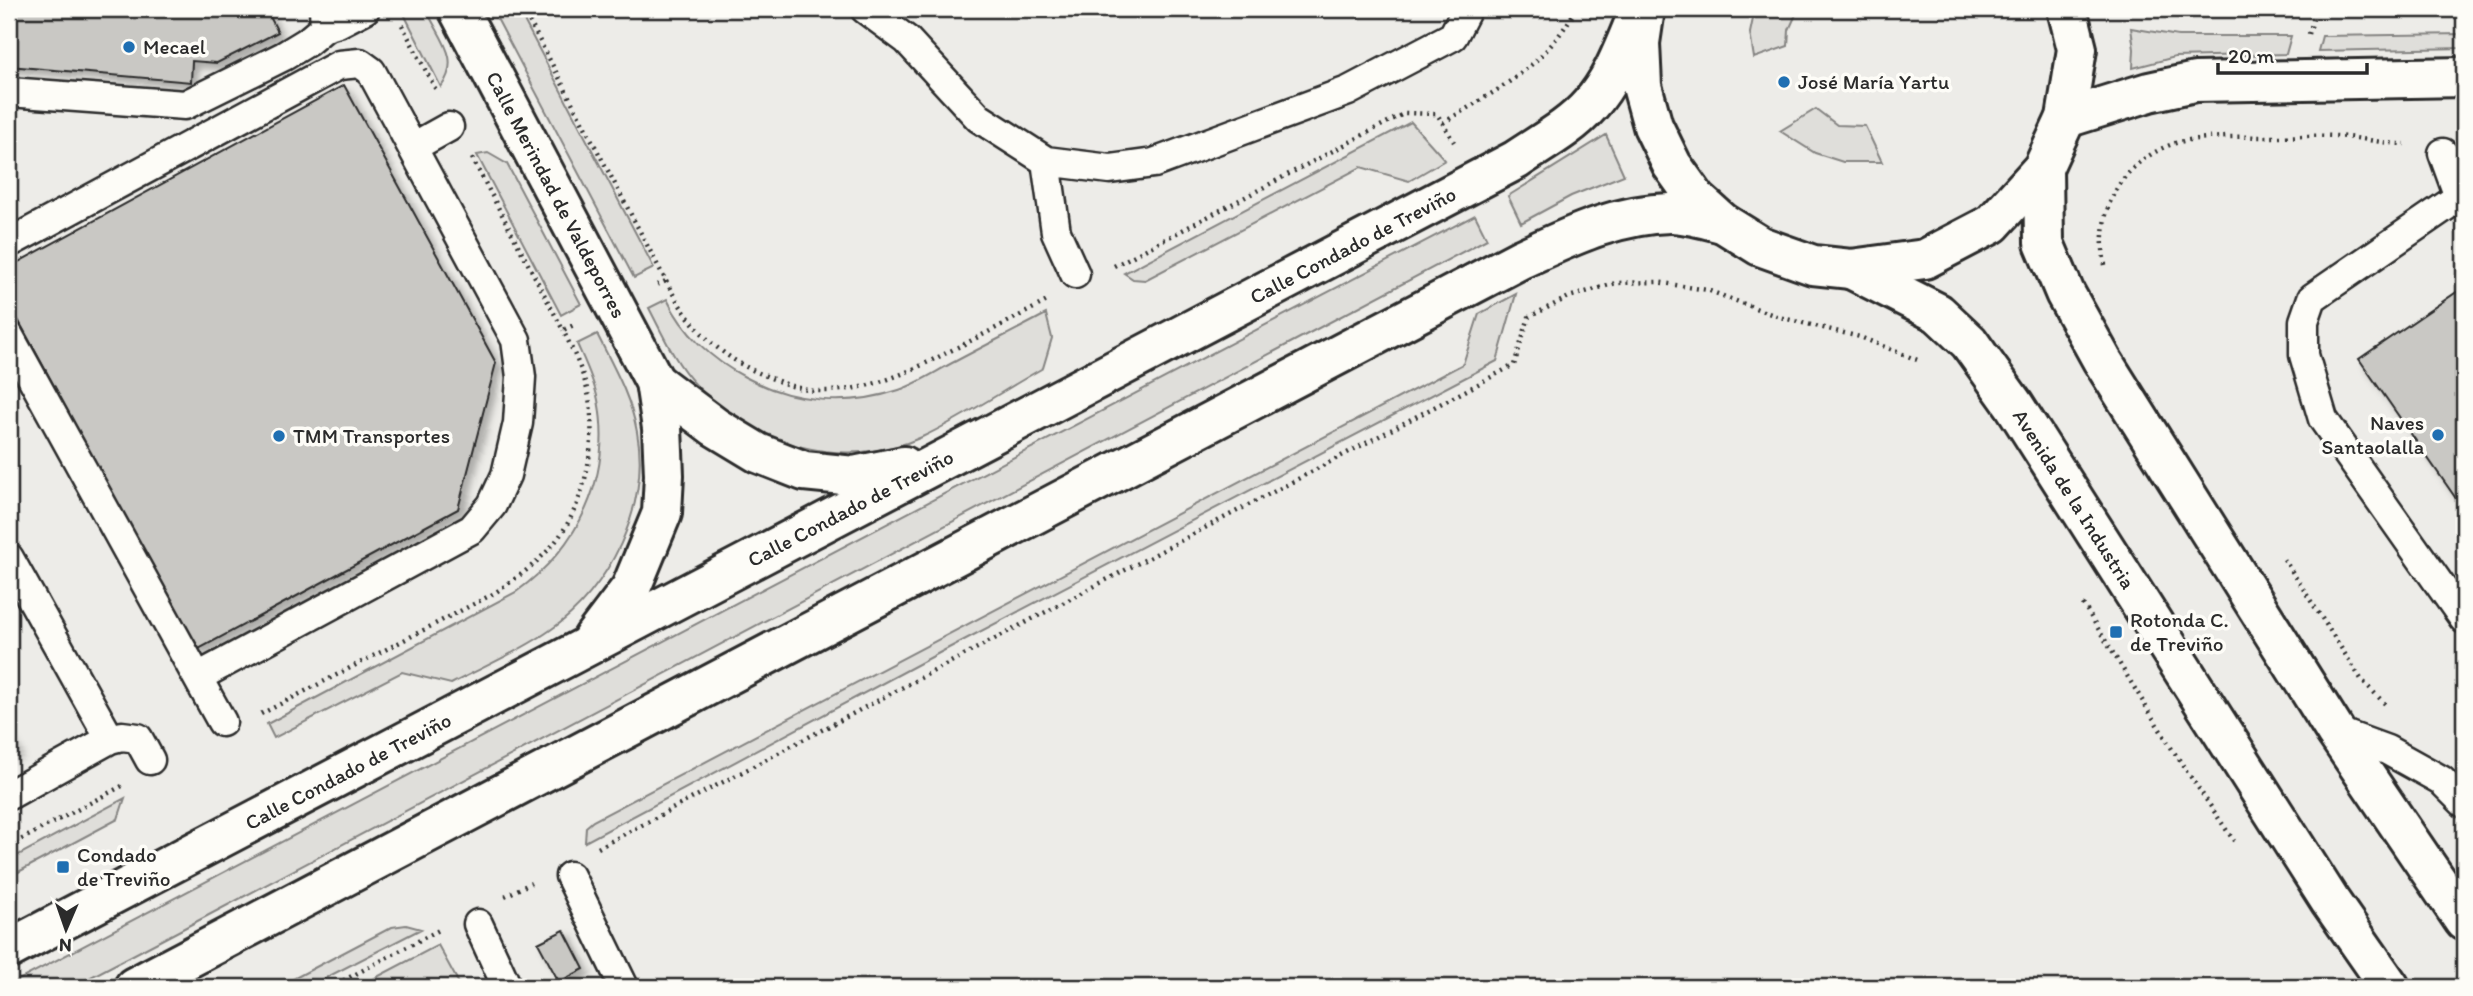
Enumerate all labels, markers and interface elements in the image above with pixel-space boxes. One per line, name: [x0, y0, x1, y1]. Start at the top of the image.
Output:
scale bar: [2218, 32, 2366, 76]
place label: Mecael: [143, 34, 206, 59]
marker: Mecael: [121, 39, 137, 55]
text: 20 m: [2228, 43, 2275, 68]
street label: Calle Merindad de Valdeporres: [481, 67, 632, 322]
place label: José María Yartu: [1798, 69, 1949, 94]
marker: José María Yartu: [1776, 74, 1792, 90]
street label: Calle Condado de Treviño: [1245, 181, 1460, 309]
street label: Avenida de la Industria: [2008, 404, 2141, 593]
place label: Naves Santaolalla: [2321, 410, 2424, 459]
place label: TMM Transportes: [293, 423, 450, 448]
marker: Naves Santaolalla: [2430, 427, 2446, 443]
marker: TMM Transportes: [271, 428, 287, 444]
street label: Calle Condado de Treviño: [743, 444, 958, 572]
place label: Rotonda C. de Treviño: [2130, 607, 2229, 656]
marker: Rotonda C. de Treviño: [2108, 624, 2124, 640]
street label: Calle Condado de Treviño: [241, 707, 455, 835]
place label: Condado de Treviño: [77, 842, 171, 891]
marker: Condado de Treviño: [55, 859, 71, 875]
north arrow: [32, 894, 102, 964]
text: N: [59, 934, 72, 957]

